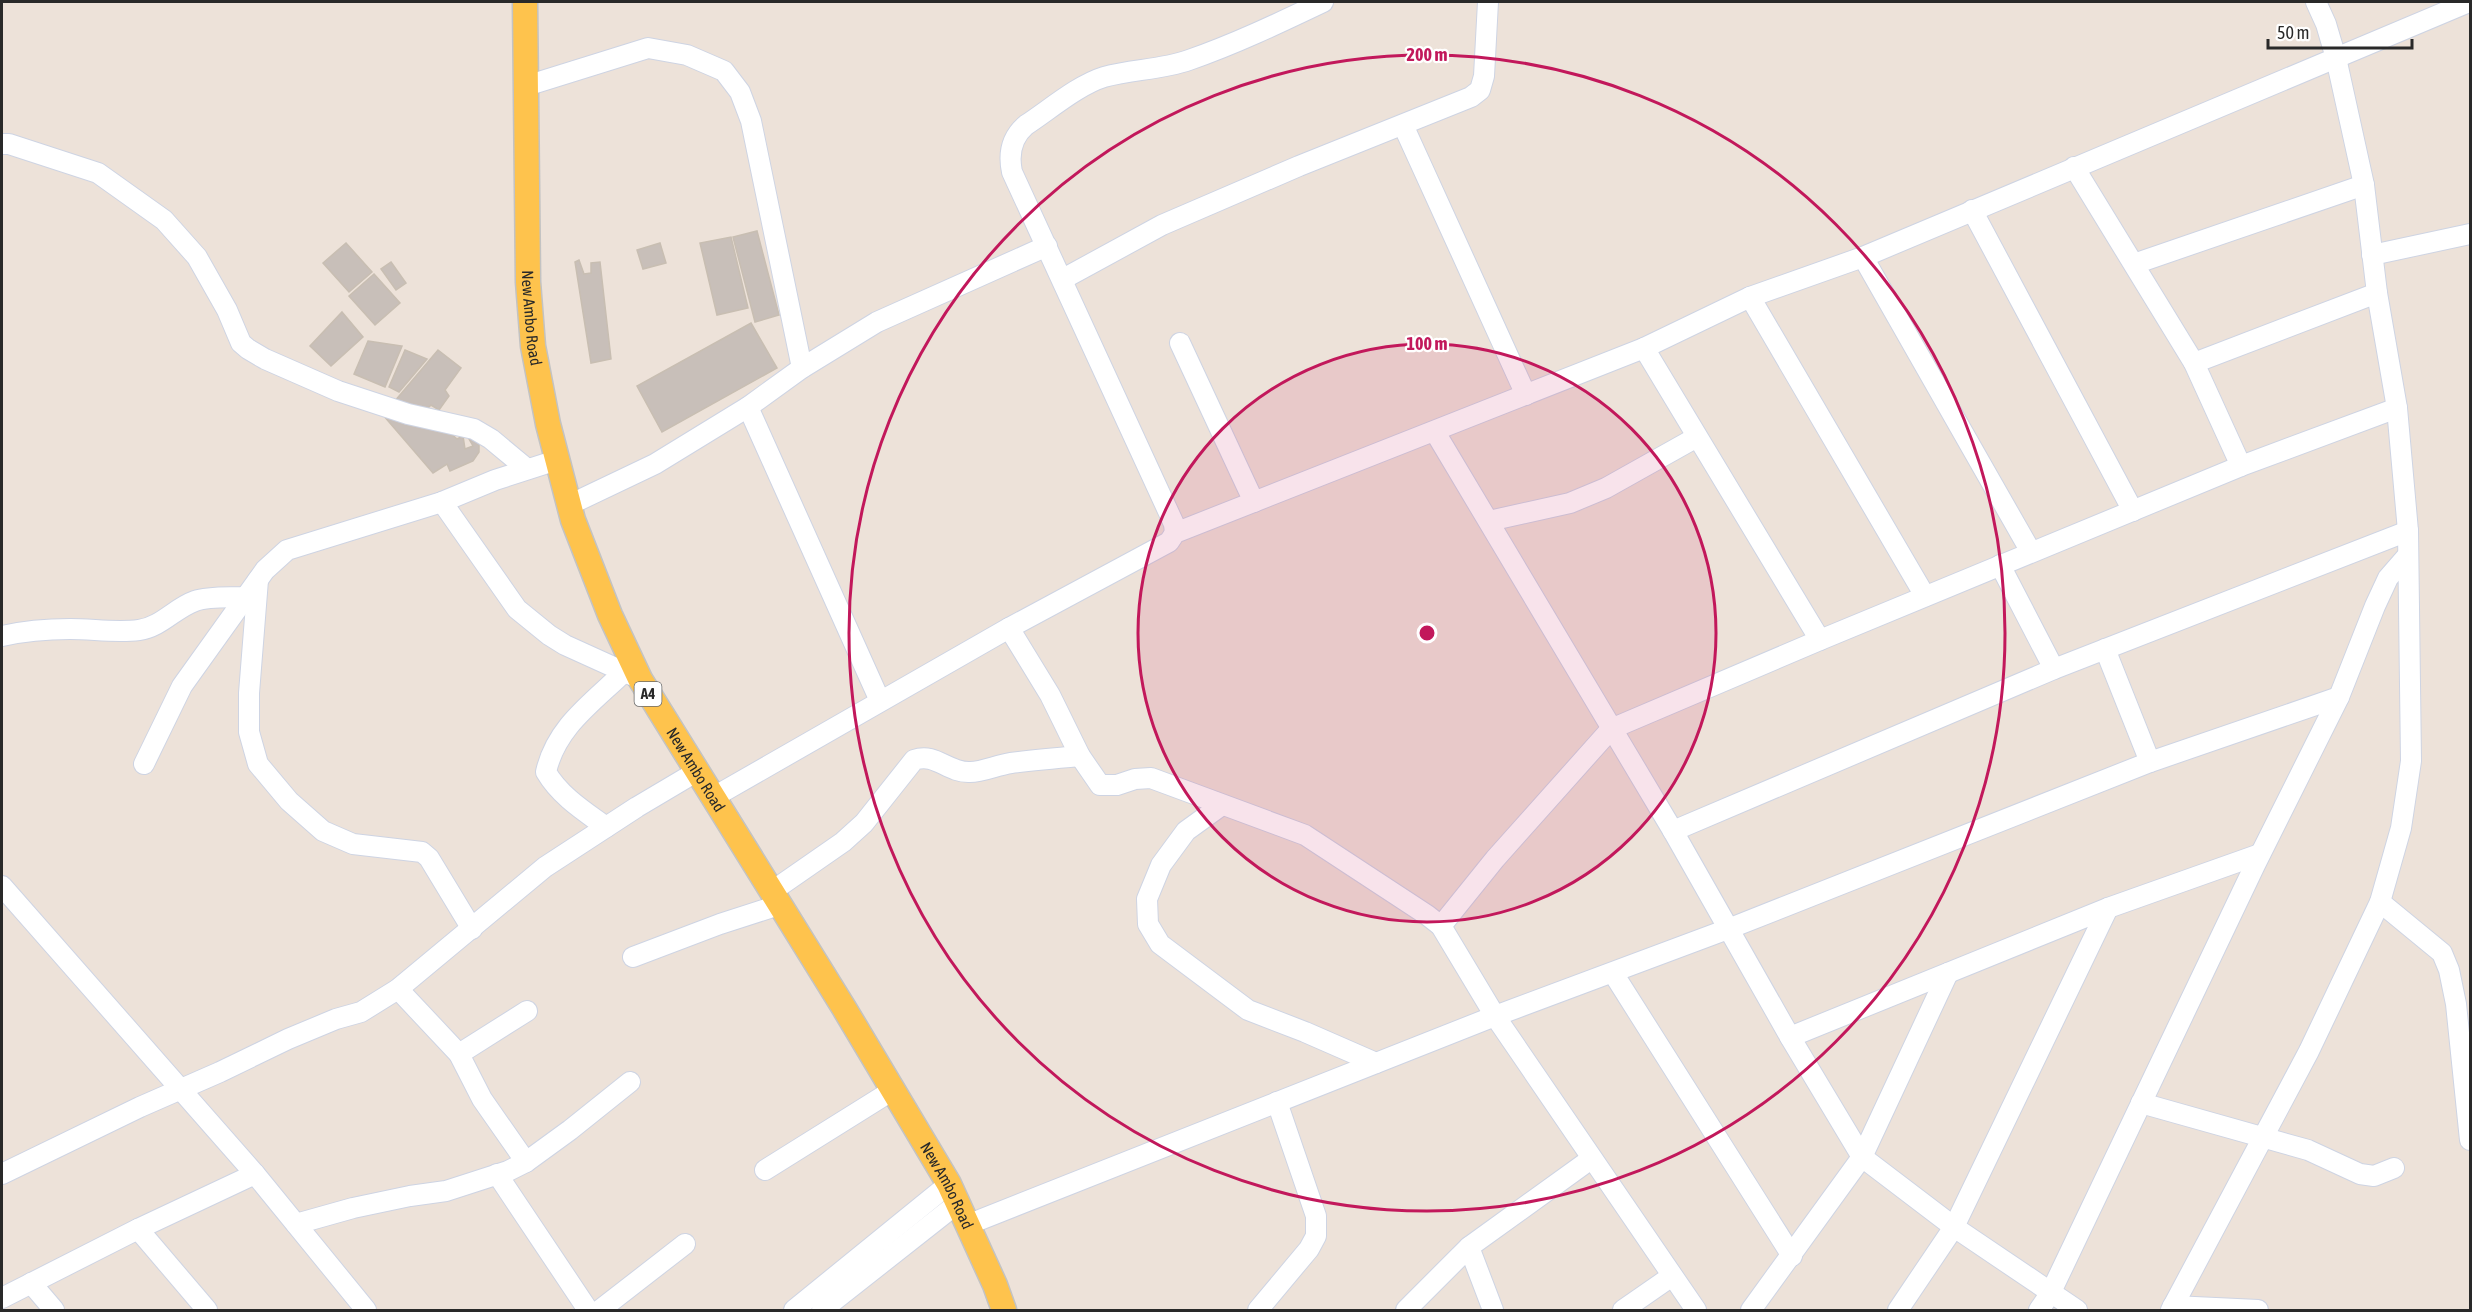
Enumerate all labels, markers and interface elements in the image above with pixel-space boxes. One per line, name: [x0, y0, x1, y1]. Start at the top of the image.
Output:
scale bar: [2268, 12, 2412, 50]
text: 50 m: [2277, 22, 2309, 43]
text: 200 m: [1407, 44, 1447, 65]
street label: New Ambo Road: [519, 270, 546, 367]
text: 100 m: [1407, 333, 1447, 354]
centre of rings: [1417, 623, 1437, 643]
road number: A4: [634, 682, 662, 706]
street label: New Ambo Road: [663, 724, 729, 815]
street label: New Ambo Road: [917, 1139, 977, 1232]

